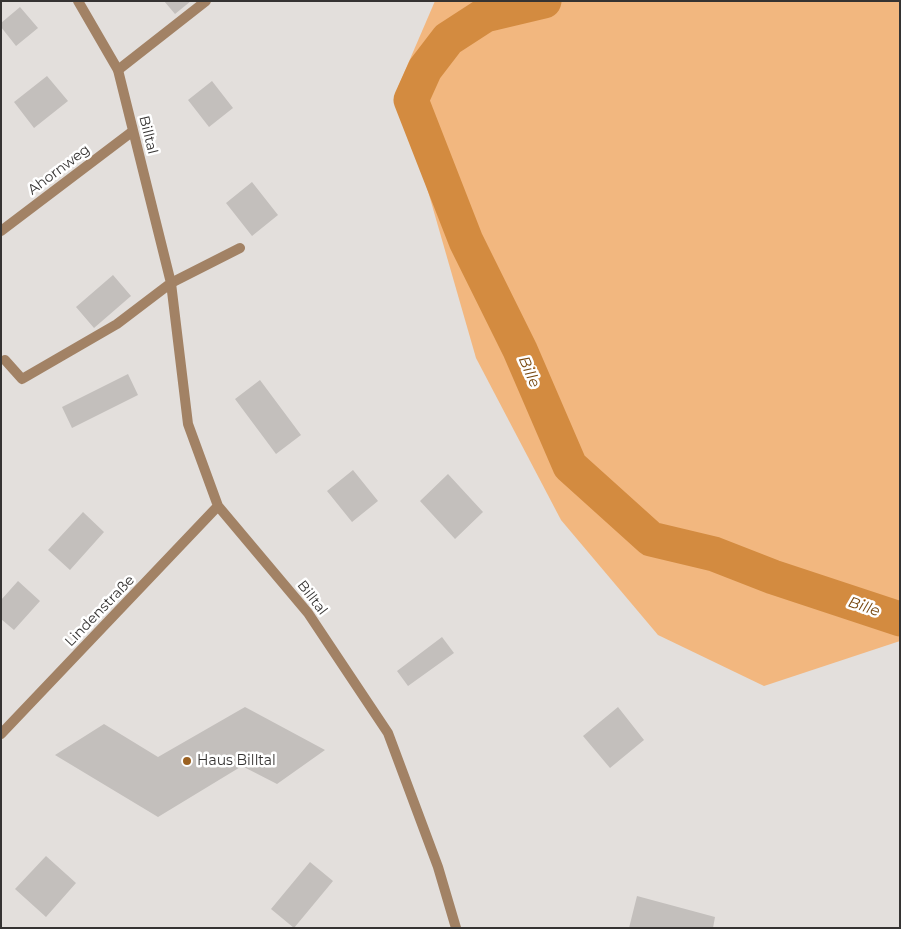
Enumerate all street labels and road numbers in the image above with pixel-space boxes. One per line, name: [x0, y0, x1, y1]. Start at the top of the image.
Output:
street label: Billtal: [135, 114, 161, 156]
street label: Ahornweg: [25, 141, 93, 199]
street label: Lindenstraße: [62, 572, 138, 650]
street label: Billtal: [293, 577, 331, 619]

